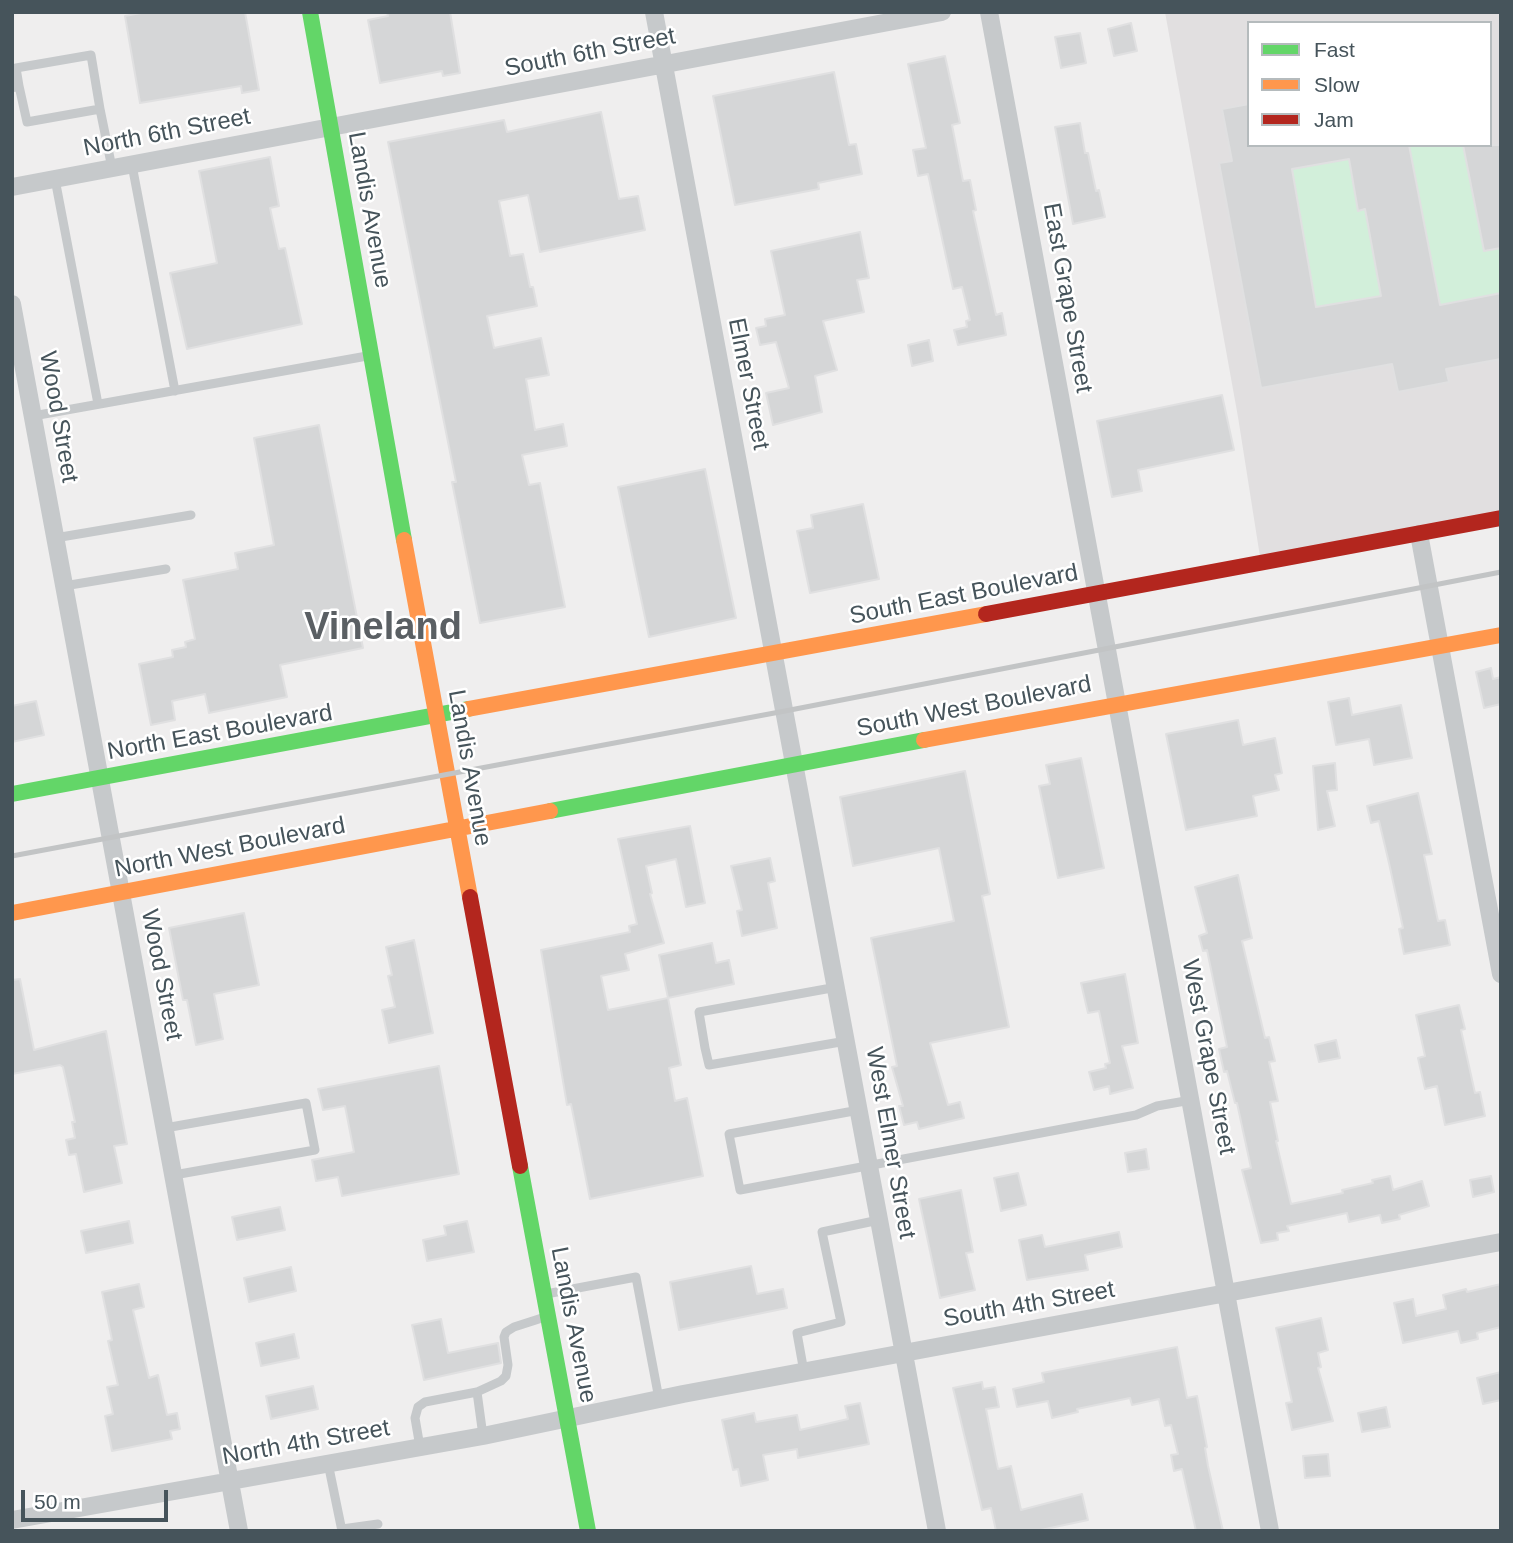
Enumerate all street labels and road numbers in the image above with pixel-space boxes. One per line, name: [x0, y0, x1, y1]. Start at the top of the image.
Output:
street label: South 6th Street: [502, 22, 678, 84]
street label: North 6th Street: [81, 103, 253, 163]
street label: Landis Avenue: [341, 130, 397, 290]
street label: East Grape Street: [1036, 201, 1098, 395]
street label: Elmer Street: [721, 316, 775, 452]
street label: Wood Street: [32, 349, 84, 485]
street label: South East Boulevard: [847, 559, 1081, 631]
street label: South West Boulevard: [854, 670, 1094, 744]
street label: Landis Avenue: [441, 688, 497, 848]
street label: North East Boulevard: [105, 699, 335, 767]
street label: North West Boulevard: [112, 812, 348, 884]
street label: Wood Street: [134, 907, 188, 1043]
street label: West Grape Street: [1175, 957, 1241, 1157]
street label: West Elmer Street: [859, 1045, 921, 1241]
street label: Landis Avenue: [544, 1245, 602, 1405]
street label: South 4th Street: [941, 1276, 1117, 1334]
street label: North 4th Street: [220, 1414, 392, 1472]

